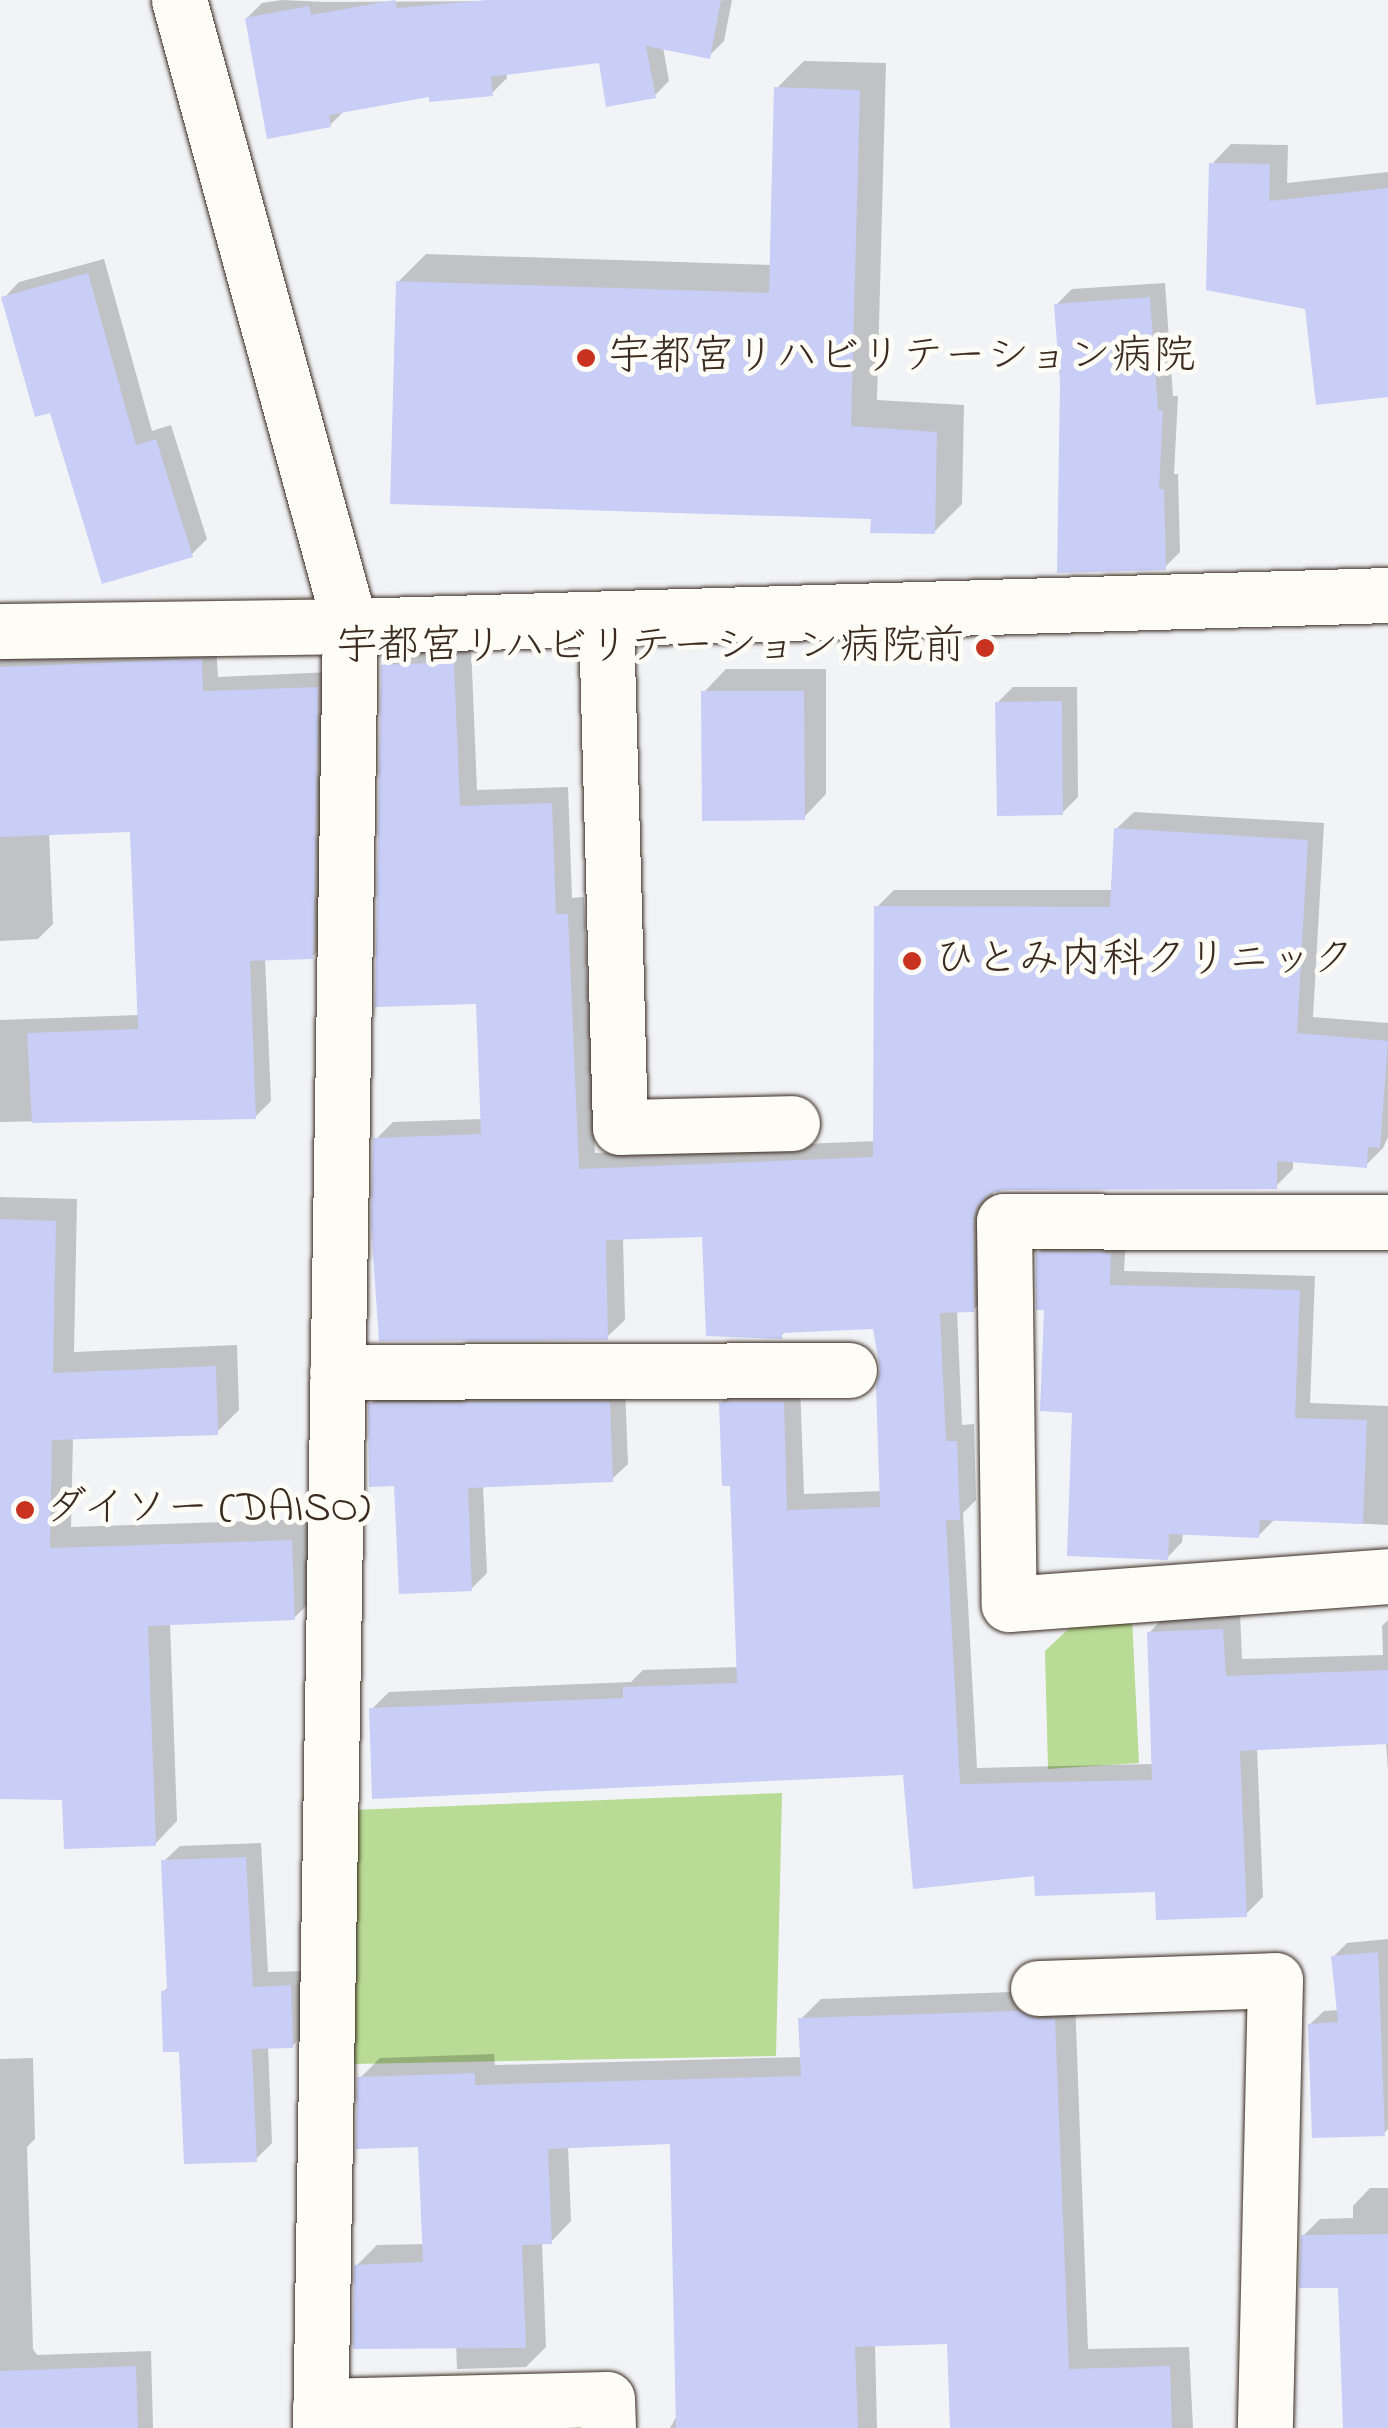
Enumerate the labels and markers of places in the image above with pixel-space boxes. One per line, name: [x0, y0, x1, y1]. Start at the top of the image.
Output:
place label: 宇都宮リハビリテーション病院: [608, 333, 1196, 383]
marker: 宇都宮リハビリテーション病院: [573, 345, 599, 371]
place label: 宇都宮リハビリテーション病院前: [335, 623, 965, 673]
marker: 宇都宮リハビリテーション病院前: [974, 637, 996, 659]
place label: ひとみ内科クリニック: [934, 936, 1354, 986]
marker: ひとみ内科クリニック: [899, 948, 925, 974]
place label: ダイソー (DAISO): [45, 1485, 375, 1535]
marker: ダイソー (DAISO): [14, 1499, 36, 1521]

